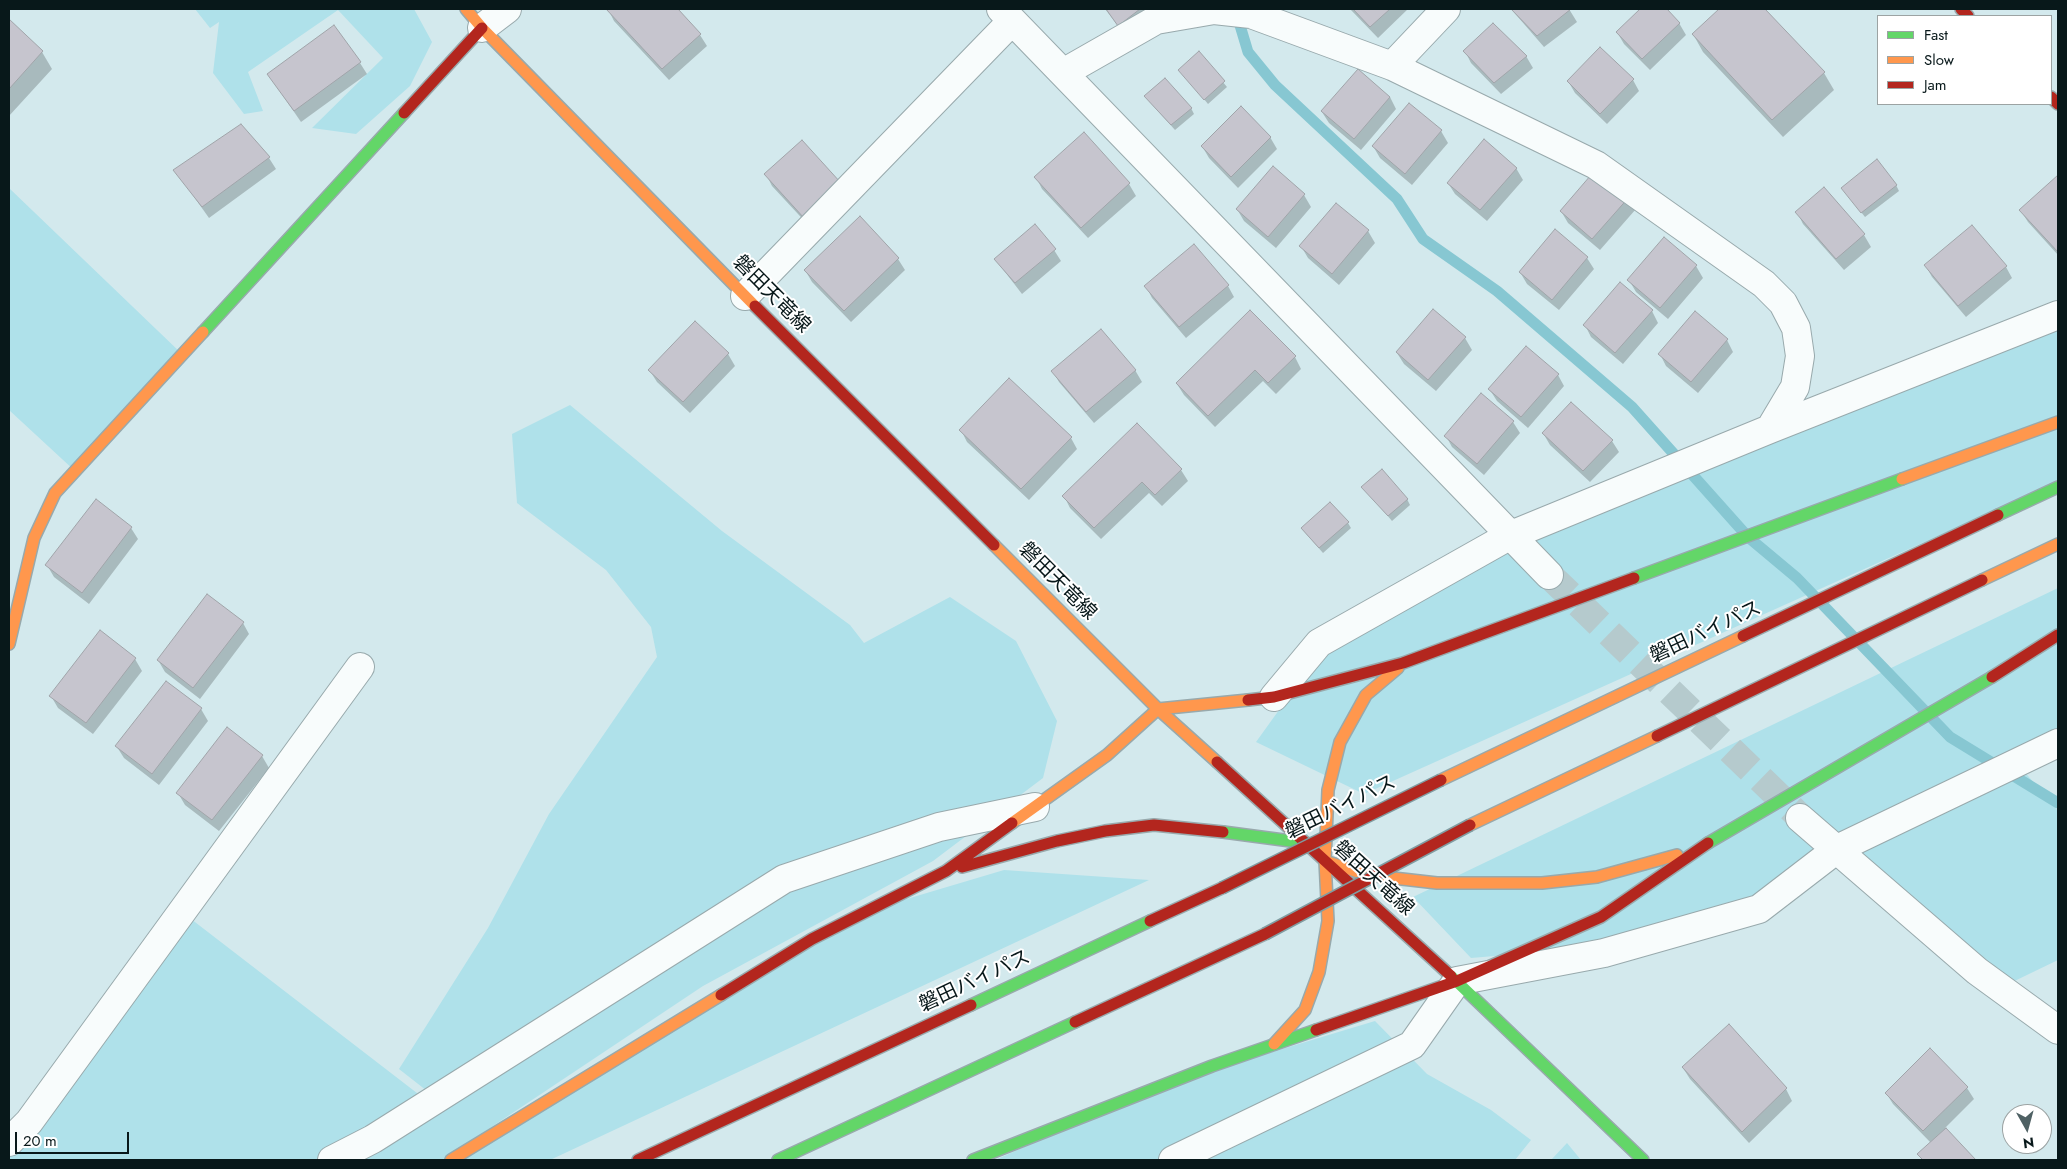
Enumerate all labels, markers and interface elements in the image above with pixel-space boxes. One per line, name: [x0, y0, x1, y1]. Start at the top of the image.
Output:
legend: [1877, 15, 2052, 105]
text: Fast: [1924, 24, 1948, 46]
text: Slow: [1924, 49, 1954, 71]
text: Jam: [1924, 74, 1947, 96]
street label: 磐田天竜線: [727, 251, 815, 339]
street label: 磐田天竜線: [1013, 538, 1101, 626]
street label: 磐田バイパス: [1647, 597, 1765, 669]
street label: 磐田バイパス: [1282, 771, 1400, 845]
street label: 磐田天竜線: [1328, 837, 1418, 921]
street label: 磐田バイパス: [916, 946, 1034, 1018]
north arrow: [2002, 1104, 2052, 1154]
scale bar: [18, 1122, 131, 1154]
text: 20 m: [23, 1130, 57, 1152]
text: N: [2022, 1132, 2035, 1153]

